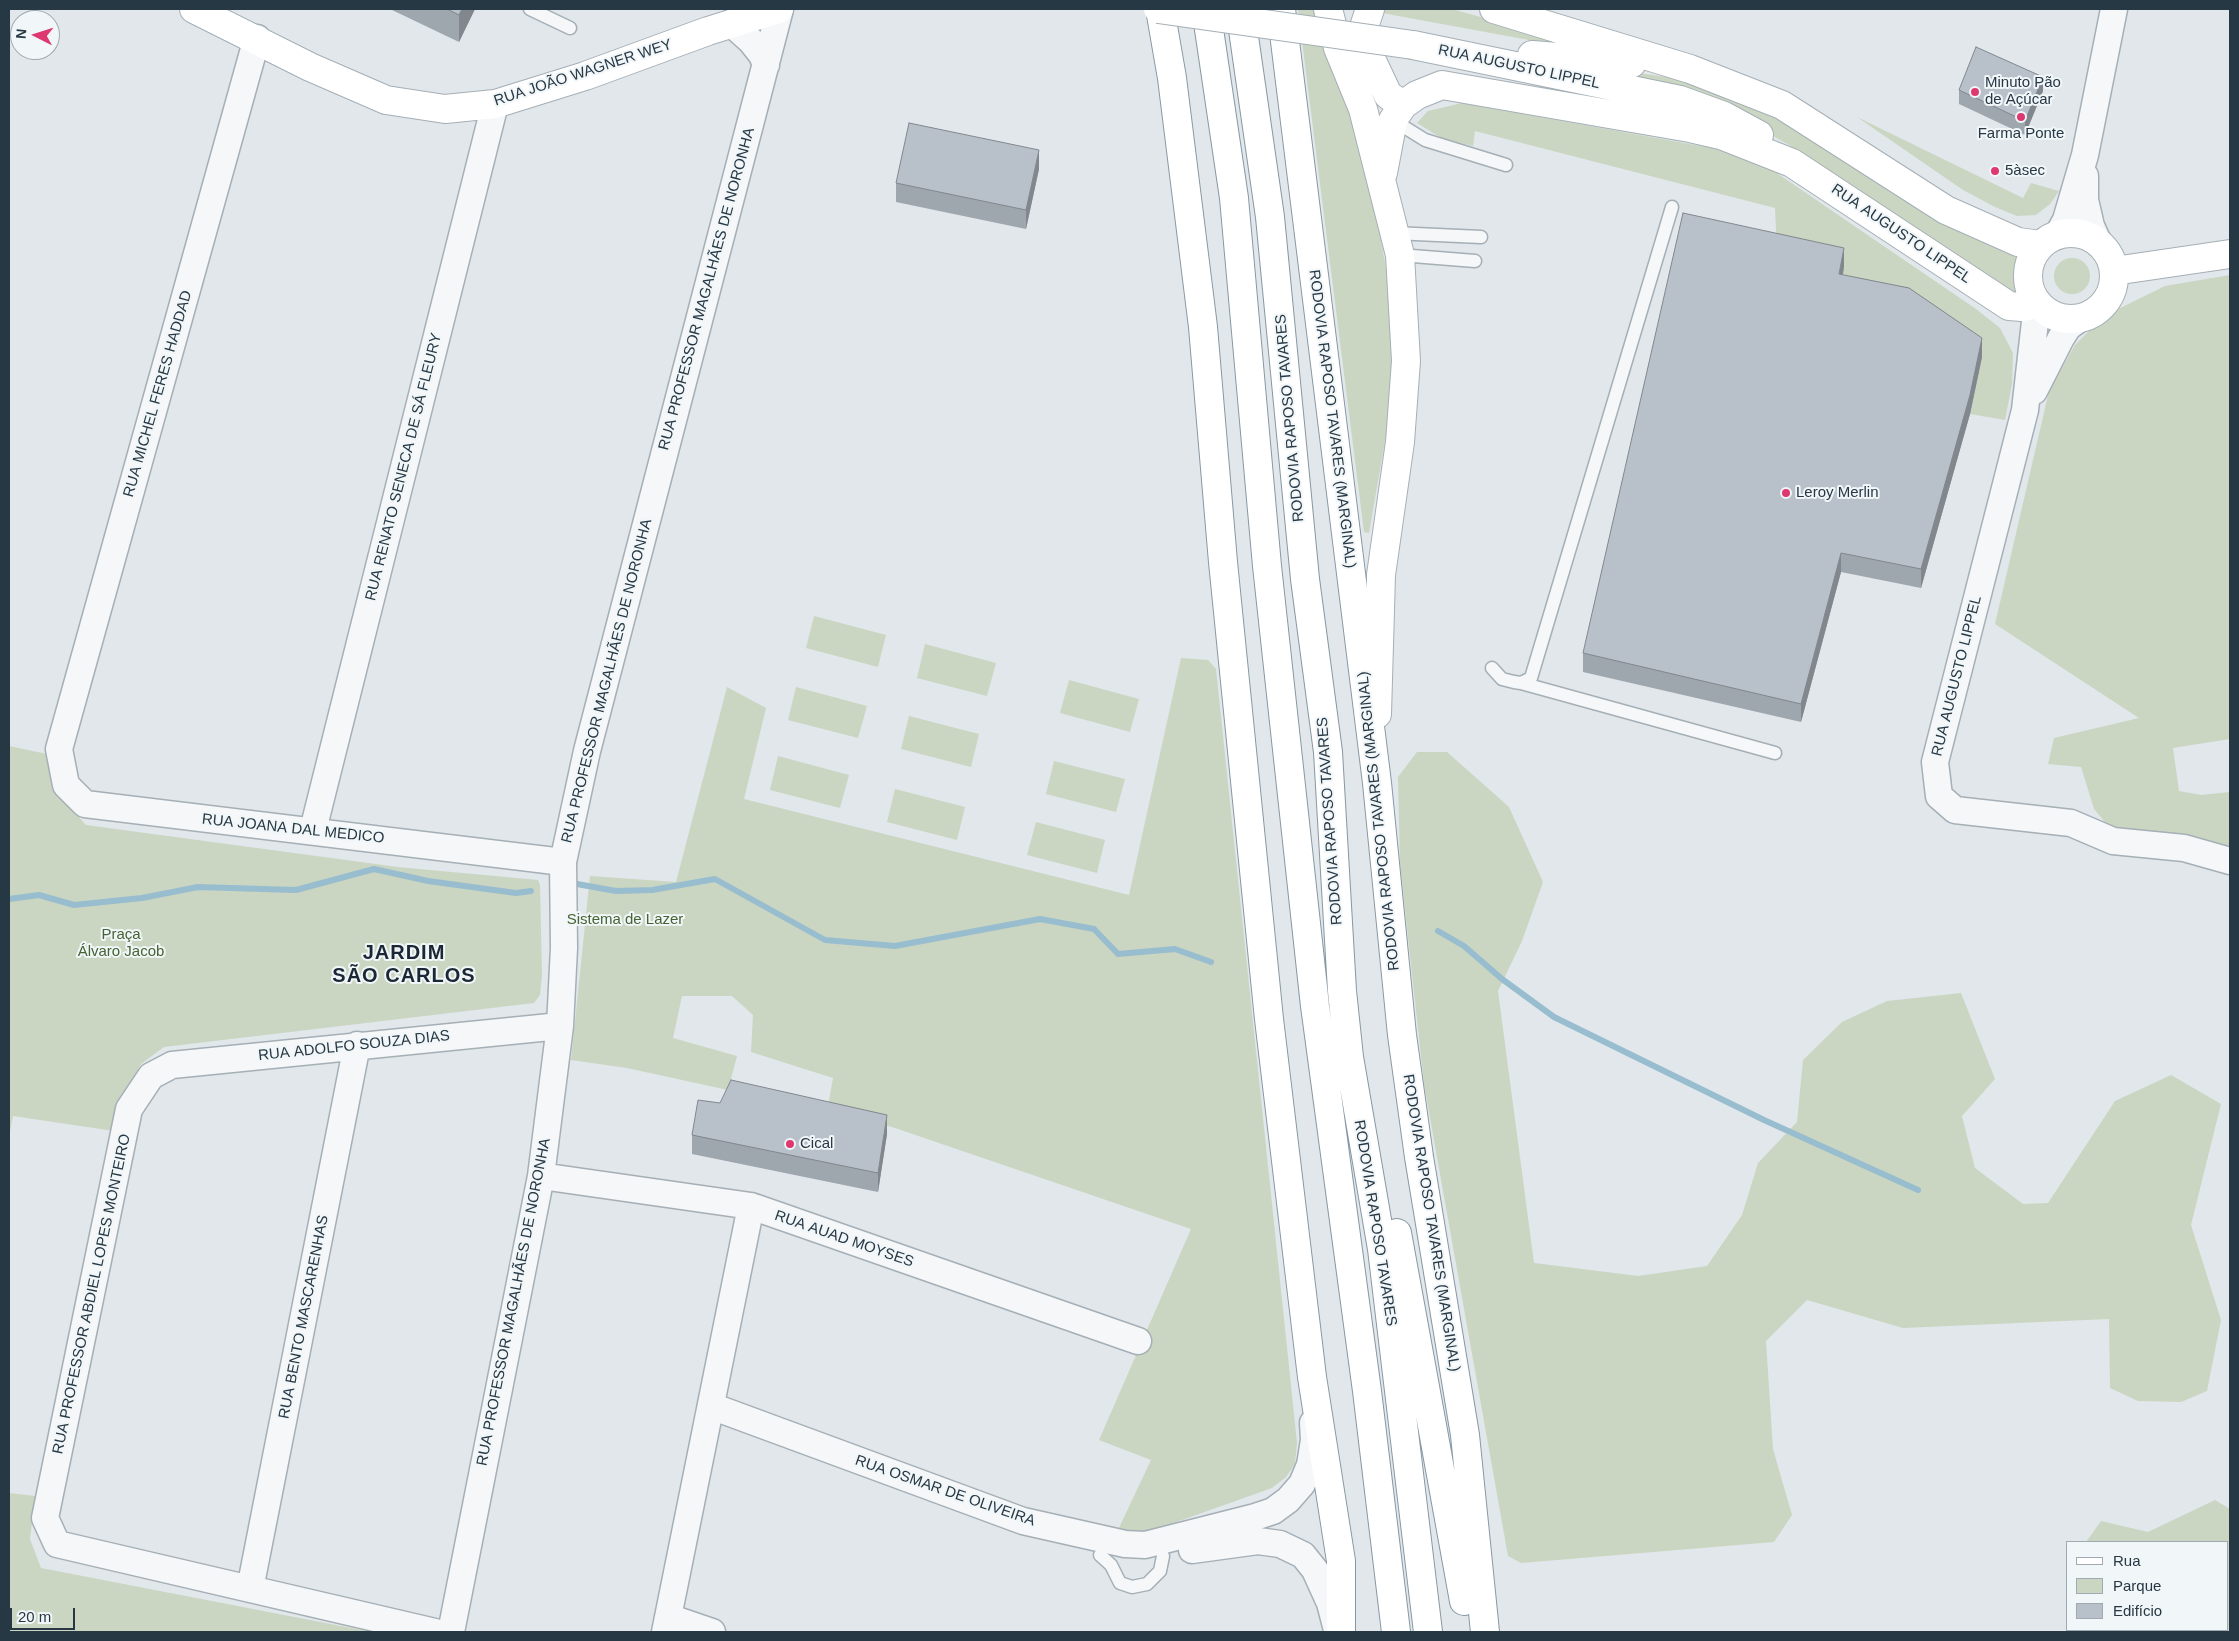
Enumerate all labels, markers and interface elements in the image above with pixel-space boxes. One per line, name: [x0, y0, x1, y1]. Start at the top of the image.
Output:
north arrow: [10, 10, 60, 60]
text: N: [13, 28, 29, 40]
street label: RUA JOÃO WAGNER WEY: [492, 36, 674, 110]
street label: RUA AUGUSTO LIPPEL: [1437, 41, 1601, 93]
place label: Minuto Pão de Açúcar: [1985, 74, 2061, 109]
marker: Minuto Pão de Açúcar: [1969, 86, 1981, 98]
marker: Farma Ponte: [2015, 111, 2027, 123]
place label: Farma Ponte: [1978, 125, 2064, 143]
street label: RUA PROFESSOR MAGALHÃES DE NORONHA: [655, 126, 759, 452]
place label: 5àsec: [2005, 162, 2045, 180]
marker: 5àsec: [1989, 165, 2001, 177]
street label: RUA AUGUSTO LIPPEL: [1828, 180, 1974, 288]
street label: RODOVIA RAPOSO TAVARES (MARGINAL): [1305, 269, 1359, 569]
street label: RUA MICHEL FERES HADDAD: [120, 289, 196, 499]
street label: RODOVIA RAPOSO TAVARES: [1272, 313, 1308, 523]
street label: RUA RENATO SENECA DE SÁ FLEURY: [362, 331, 446, 603]
place label: Leroy Merlin: [1796, 484, 1879, 502]
marker: Leroy Merlin: [1780, 487, 1792, 499]
street label: RUA PROFESSOR MAGALHÃES DE NORONHA: [558, 517, 656, 845]
street label: RUA AUGUSTO LIPPEL: [1928, 594, 1986, 758]
street label: RODOVIA RAPOSO TAVARES (MARGINAL): [1354, 670, 1404, 972]
street label: RODOVIA RAPOSO TAVARES: [1314, 716, 1346, 926]
street label: RUA JOANA DAL MEDICO: [201, 810, 385, 848]
park label: Sistema de Lazer: [567, 911, 683, 929]
park label: Praça Álvaro Jacob: [78, 926, 164, 961]
district label: JARDIM SÃO CARLOS: [331, 941, 477, 988]
street label: RUA ADOLFO SOUZA DIAS: [257, 1027, 451, 1065]
street label: RODOVIA RAPOSO TAVARES (MARGINAL): [1399, 1073, 1463, 1373]
street label: RODOVIA RAPOSO TAVARES: [1350, 1119, 1400, 1327]
street label: RUA PROFESSOR ABDIEL LOPES MONTEIRO: [49, 1132, 135, 1456]
place label: Cical: [800, 1135, 833, 1153]
street label: RUA PROFESSOR MAGALHÃES DE NORONHA: [473, 1137, 555, 1467]
marker: Cical: [784, 1138, 796, 1150]
street label: RUA AUAD MOYSES: [772, 1207, 916, 1271]
street label: RUA BENTO MASCARENHAS: [275, 1214, 333, 1420]
street label: RUA OSMAR DE OLIVEIRA: [853, 1452, 1037, 1530]
legend: [2066, 1541, 2229, 1631]
text: Rua: [2113, 1552, 2141, 1569]
text: Parque: [2113, 1577, 2161, 1594]
scale bar: [12, 1598, 78, 1630]
text: Edifício: [2113, 1602, 2162, 1619]
text: 20 m: [18, 1608, 51, 1625]

